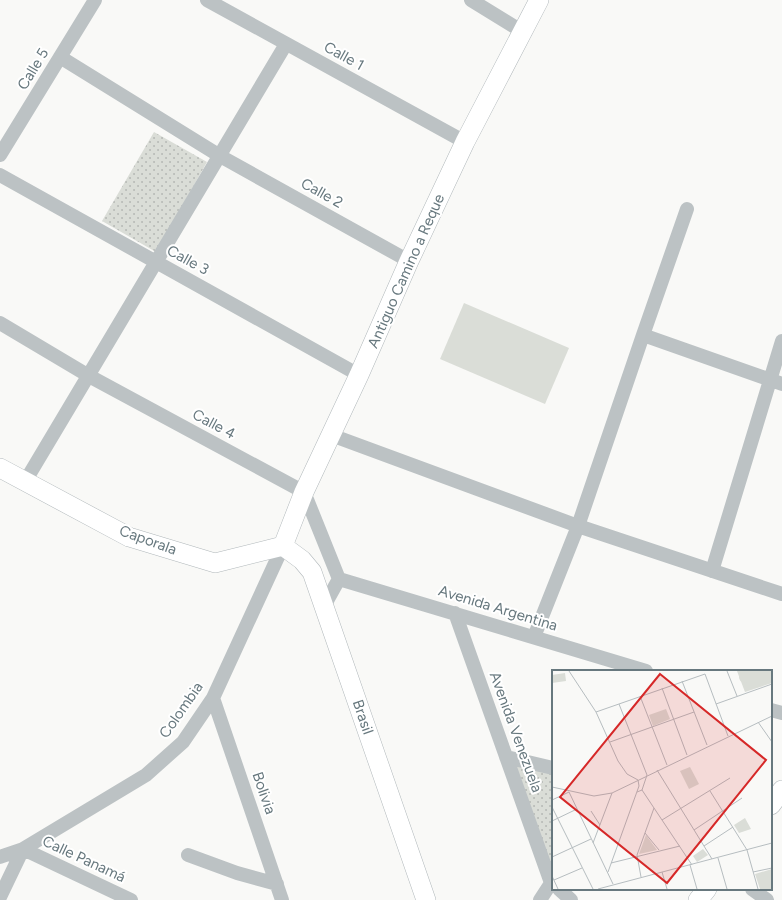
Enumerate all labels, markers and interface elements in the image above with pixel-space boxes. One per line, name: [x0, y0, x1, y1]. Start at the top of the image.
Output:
street label: Calle 1: [321, 38, 367, 74]
street label: Calle 5: [14, 45, 52, 93]
street label: Calle 2: [298, 174, 346, 212]
street label: Antiguo Camino a Reque: [364, 191, 448, 351]
street label: Calle 3: [164, 241, 212, 279]
street label: Calle 4: [189, 405, 239, 443]
street label: Caporala: [117, 521, 179, 559]
street label: Avenida Argentina: [436, 581, 560, 635]
street label: Avenida Venezuela: [486, 669, 546, 795]
inset map: [552, 670, 772, 890]
street label: Colombia: [155, 679, 207, 741]
street label: Brasil: [349, 697, 377, 737]
street label: Bolivia: [248, 769, 280, 817]
street label: Calle Panamá: [40, 832, 128, 886]

